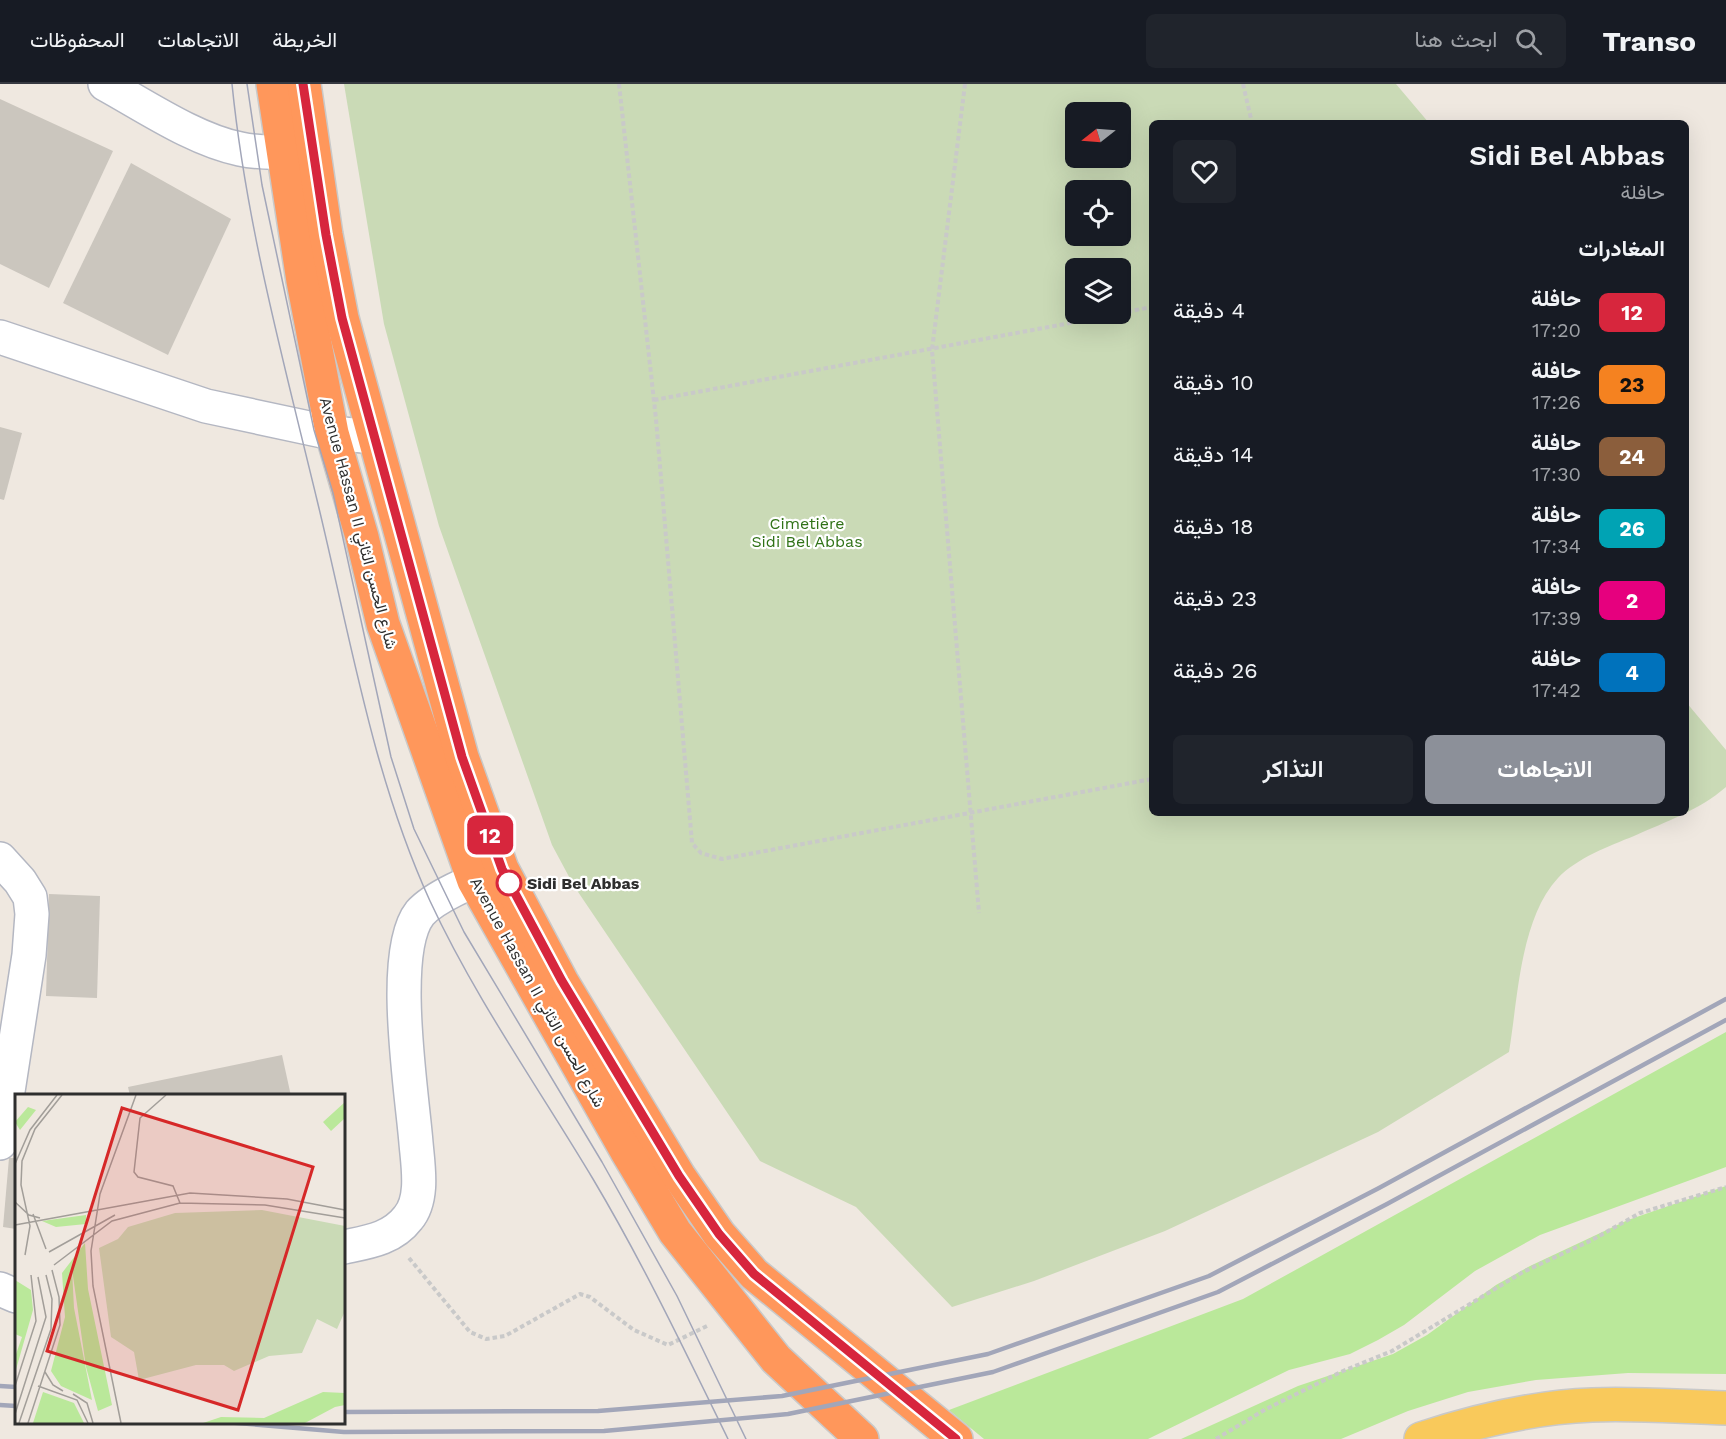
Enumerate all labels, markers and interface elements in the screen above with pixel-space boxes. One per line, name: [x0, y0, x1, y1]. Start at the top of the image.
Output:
search box: [1146, 14, 1566, 68]
icon: search: [1512, 25, 1545, 58]
text: Transo: [1602, 25, 1696, 58]
text: المحفوظات: [30, 27, 125, 52]
text: الاتجاهات: [158, 27, 239, 52]
text: الخريطة: [272, 27, 337, 52]
text: ابحث هنا: [1414, 27, 1497, 52]
north arrow: [1065, 102, 1131, 168]
map controls: [1065, 102, 1131, 324]
text: Sidi Bel Abbas: [1469, 139, 1665, 172]
button: heart: [1173, 140, 1236, 203]
button: locate: [1065, 180, 1131, 246]
text: حافلة: [1620, 180, 1665, 204]
text: المغادرات: [1579, 236, 1665, 261]
button: layers: [1065, 258, 1131, 324]
text: حافلة: [1531, 286, 1581, 311]
text: 4 دقيقة: [1173, 298, 1245, 323]
text: 12: [1621, 300, 1643, 325]
text: 17:20: [1532, 318, 1581, 342]
text: حافلة: [1531, 358, 1581, 383]
text: 10 دقيقة: [1173, 370, 1254, 395]
text: 23: [1620, 372, 1644, 397]
text: 17:26: [1532, 390, 1581, 414]
street label: Avenue Hassan II شارع الحسن الثاني: [312, 395, 401, 652]
text: حافلة: [1531, 430, 1581, 455]
text: 14 دقيقة: [1173, 442, 1253, 467]
text: 24: [1619, 444, 1645, 469]
text: 17:30: [1532, 462, 1581, 486]
text: حافلة: [1531, 502, 1581, 527]
park label: Cimetière Sidi Bel Abbas: [751, 514, 863, 551]
text: 18 دقيقة: [1173, 514, 1254, 539]
text: 26: [1619, 516, 1645, 541]
text: 17:34: [1532, 534, 1581, 558]
text: حافلة: [1531, 574, 1581, 599]
text: 23 دقيقة: [1173, 586, 1257, 611]
text: 2: [1626, 588, 1638, 613]
text: 17:39: [1532, 606, 1581, 630]
text: حافلة: [1531, 646, 1581, 671]
text: 26 دقيقة: [1173, 658, 1258, 683]
text: 4: [1625, 660, 1639, 685]
text: 17:42: [1532, 678, 1581, 702]
button: التذاكر: [1173, 735, 1413, 804]
button: الاتجاهات: [1425, 735, 1665, 804]
line badge: 12: [463, 816, 517, 855]
text: 12: [479, 823, 501, 848]
marker: Sidi Bel Abbas: [496, 870, 522, 896]
street label: Avenue Hassan II شارع الحسن الثاني: [463, 874, 609, 1112]
place label: Sidi Bel Abbas: [527, 874, 640, 893]
inset map: [15, 1094, 345, 1424]

